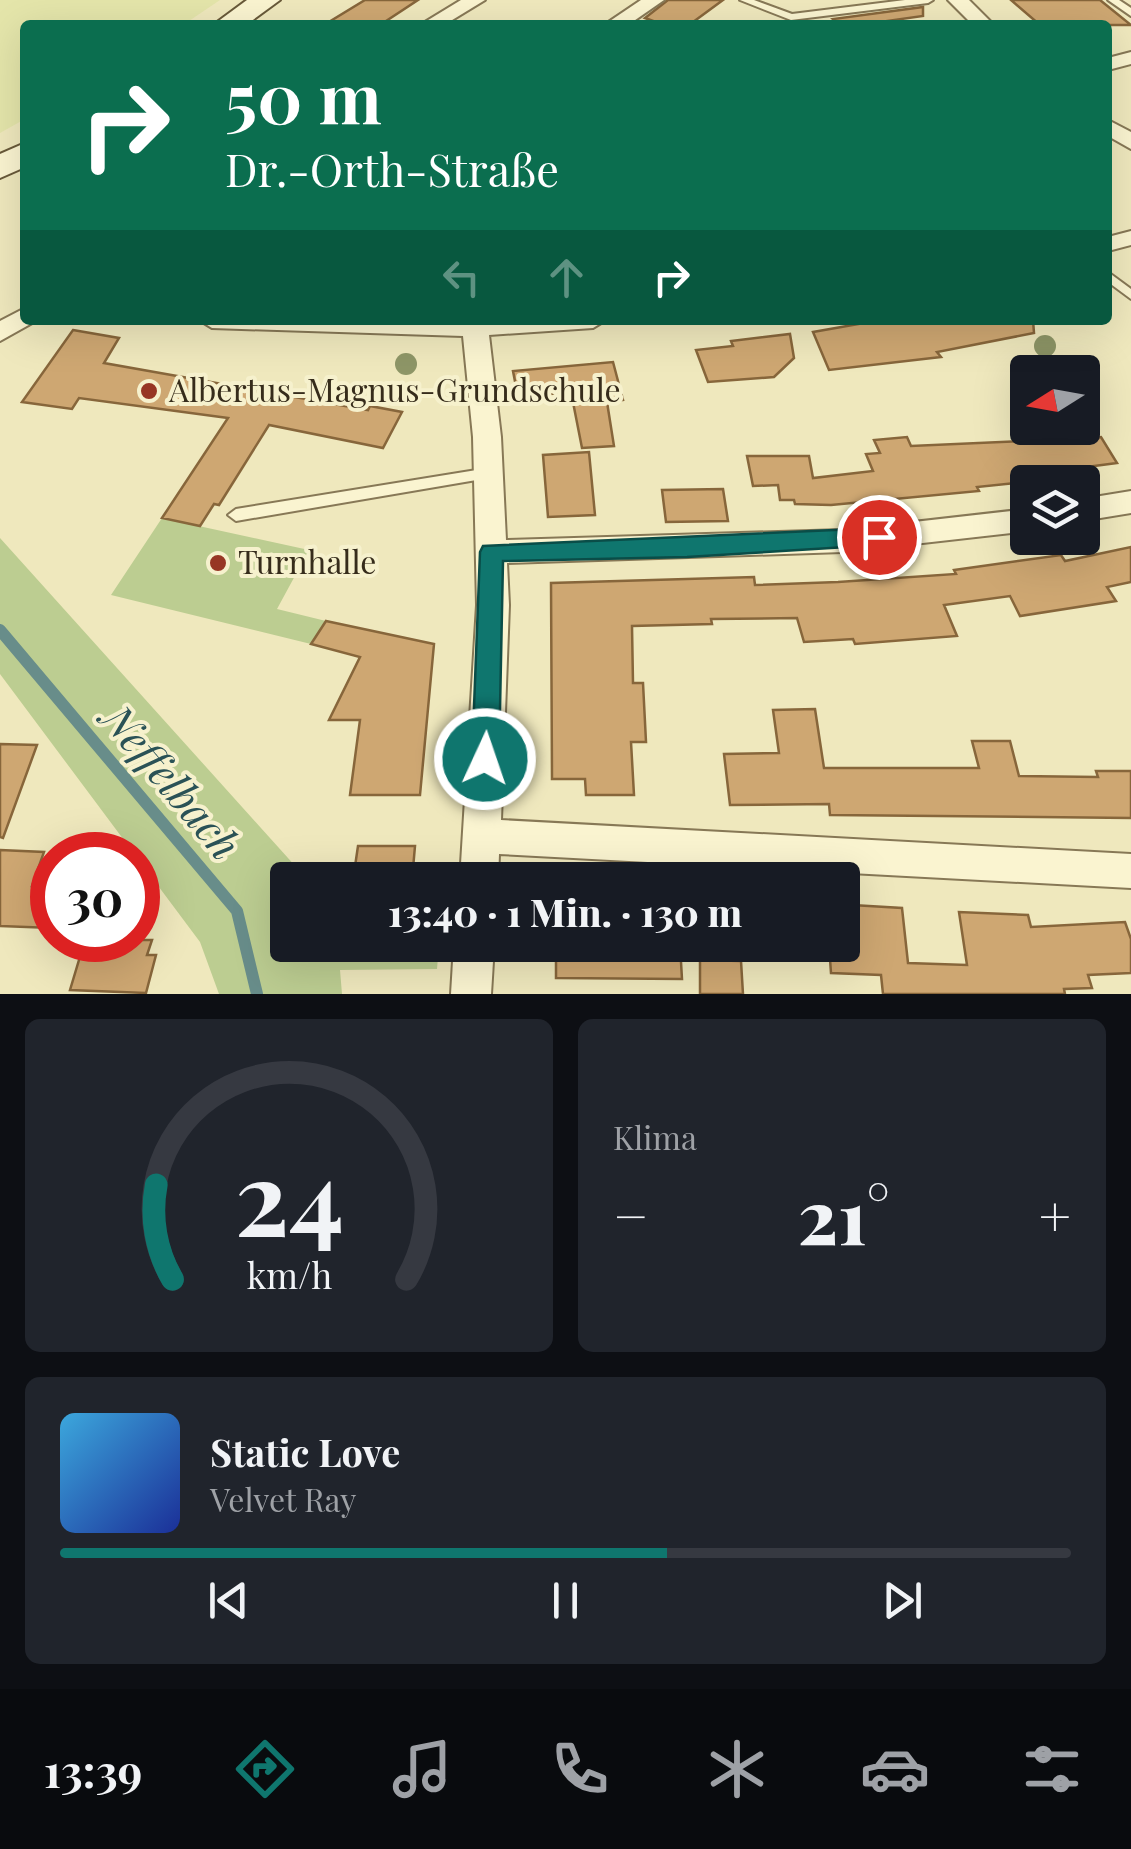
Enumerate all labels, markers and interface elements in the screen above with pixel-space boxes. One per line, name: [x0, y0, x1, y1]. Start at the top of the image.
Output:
text: 50 m: [225, 48, 382, 142]
icon: right: [60, 60, 190, 190]
text: Dr.-Orth-Straße: [225, 138, 559, 198]
icon: left: [434, 250, 489, 305]
icon: ahead: [539, 250, 594, 305]
icon: right: [644, 250, 699, 305]
north arrow: [1010, 355, 1100, 445]
map controls: [1010, 355, 1100, 555]
place label: Albertus-Magnus-Grundschule: [168, 367, 621, 410]
marker: Albertus-Magnus-Grundschule: [138, 380, 160, 402]
button: layers: [1010, 465, 1100, 555]
pin: [837, 495, 922, 580]
icon: arrive: [852, 510, 907, 565]
place label: Turnhalle: [238, 539, 377, 582]
marker: Turnhalle: [207, 552, 229, 574]
water label: Neffelbach: [88, 688, 254, 870]
position arrow: [433, 707, 537, 811]
speed limit sign: 30: [30, 832, 160, 962]
text: 13:40 · 1 Min. · 130 m: [388, 886, 742, 937]
text: Klima: [613, 1115, 697, 1158]
text: 24: [234, 1124, 344, 1263]
text: 21°: [798, 1164, 890, 1264]
text: −: [613, 1177, 649, 1251]
text: +: [1039, 1177, 1071, 1251]
text: km/h: [246, 1250, 332, 1298]
text: Static Love: [210, 1426, 400, 1477]
text: Velvet Ray: [210, 1477, 357, 1520]
icon: previous: [201, 1573, 256, 1628]
icon: pause: [538, 1573, 593, 1628]
icon: next: [875, 1573, 930, 1628]
icon: directions: [230, 1734, 300, 1804]
icon: music: [387, 1734, 457, 1804]
icon: phone: [545, 1734, 615, 1804]
icon: climate: [702, 1734, 772, 1804]
icon: car: [860, 1734, 930, 1804]
icon: filters: [1017, 1734, 1087, 1804]
text: 13:39: [44, 1739, 143, 1799]

